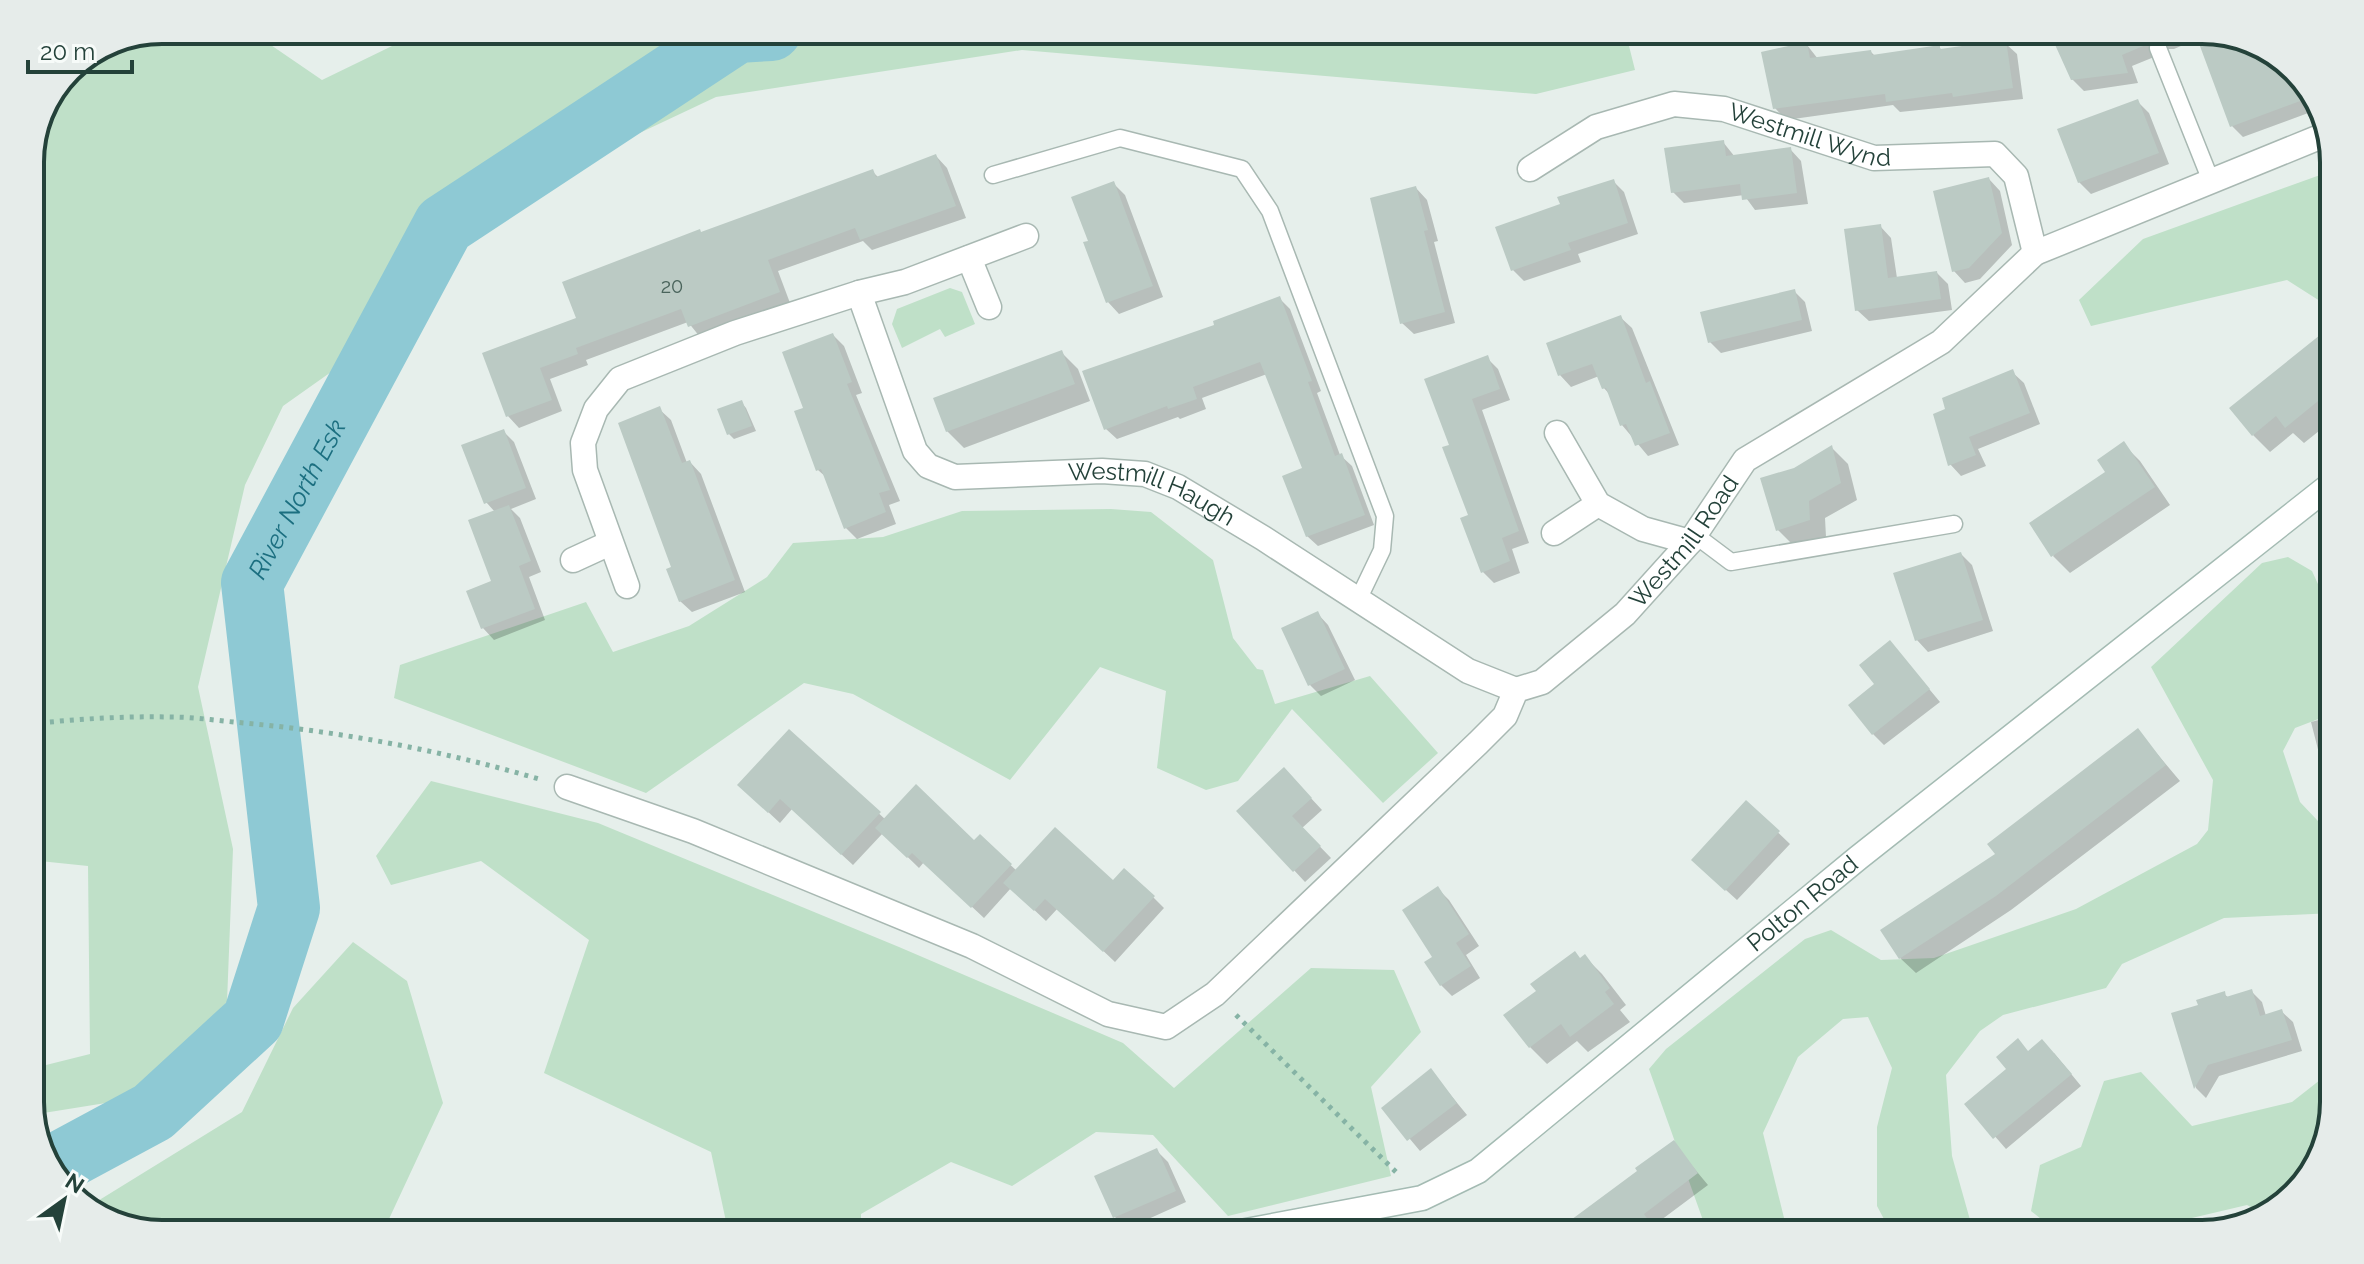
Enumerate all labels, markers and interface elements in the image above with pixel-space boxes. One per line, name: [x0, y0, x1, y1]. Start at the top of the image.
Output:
scale bar: [28, 24, 132, 74]
text: 20 m: [40, 37, 95, 66]
street label: Westmill Wynd: [1725, 97, 1891, 172]
house number: 20: [661, 274, 683, 298]
water label: River North Esk: [242, 414, 352, 584]
street label: Westmill Haugh: [1067, 456, 1241, 532]
street label: Westmill Road: [1623, 470, 1745, 613]
street label: Polton Road: [1741, 849, 1864, 958]
north arrow: [24, 1160, 104, 1240]
text: N: [61, 1168, 89, 1199]

